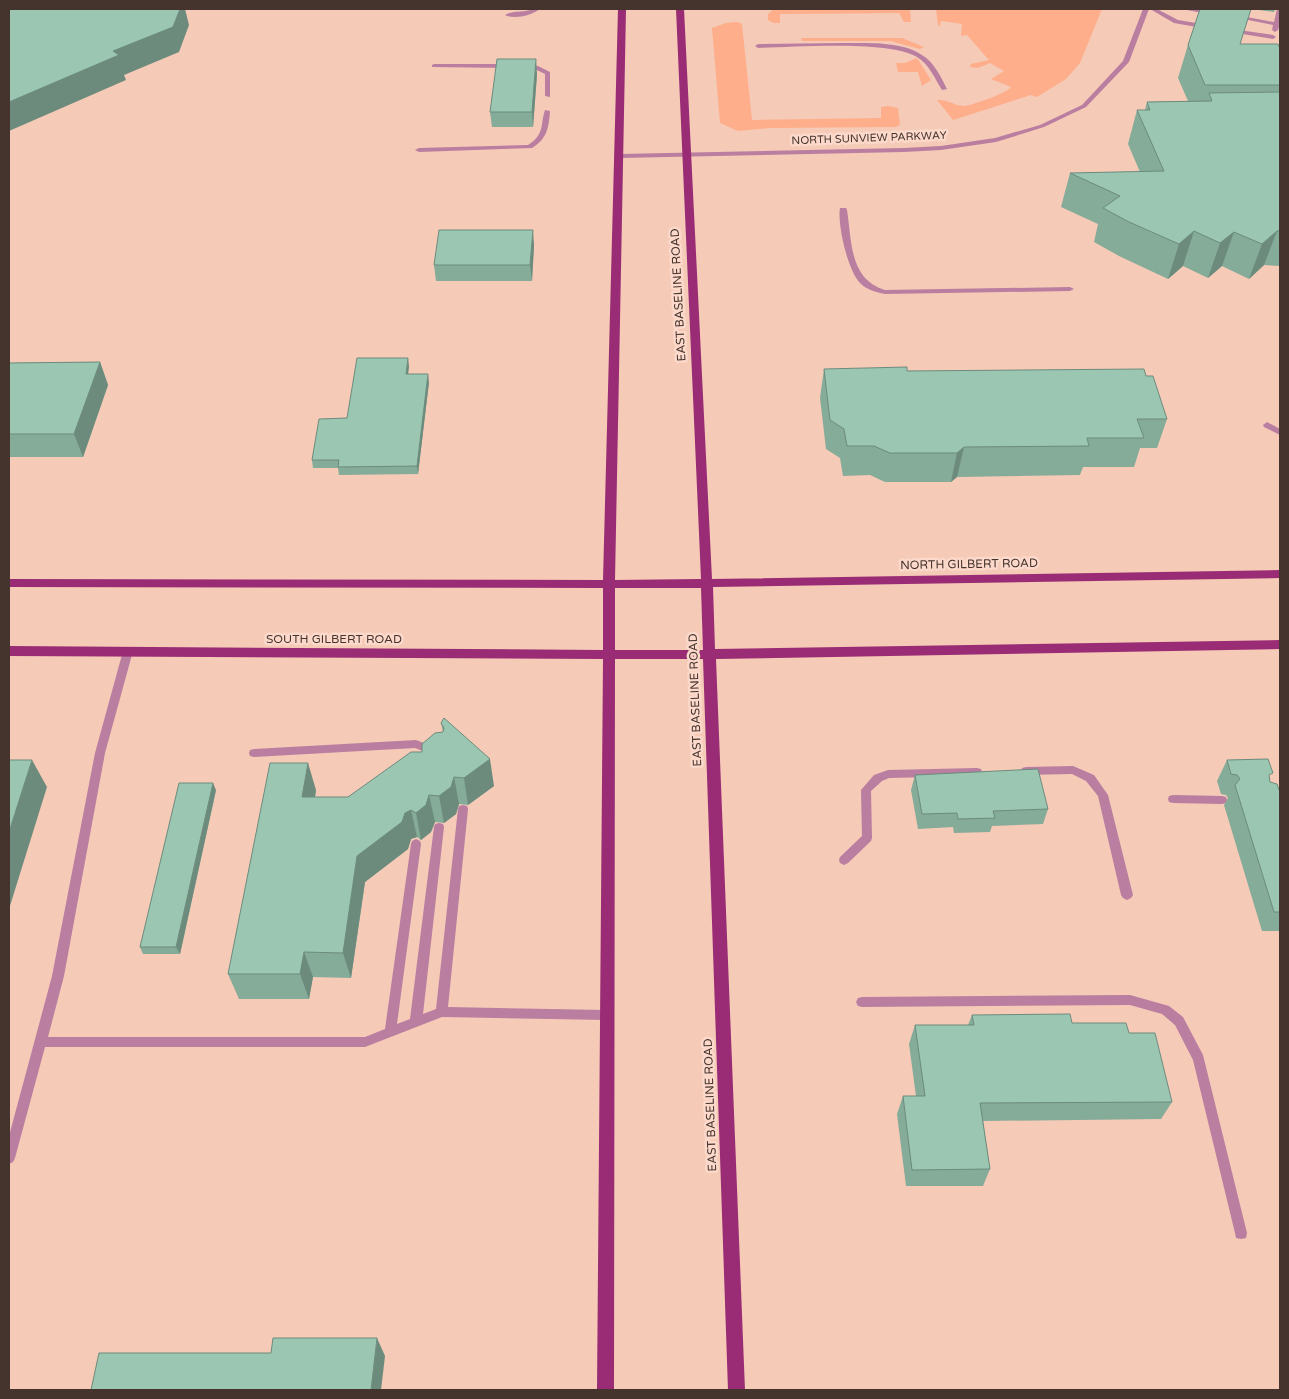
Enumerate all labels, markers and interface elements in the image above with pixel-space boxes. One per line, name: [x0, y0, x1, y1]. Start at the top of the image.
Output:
street label: NORTH SUNVIEW PARKWAY: [791, 129, 947, 147]
street label: EAST BASELINE ROAD: [668, 228, 688, 362]
street label: NORTH GILBERT ROAD: [900, 556, 1038, 572]
street label: SOUTH GILBERT ROAD: [266, 632, 402, 646]
street label: EAST BASELINE ROAD: [686, 633, 704, 767]
street label: EAST BASELINE ROAD: [701, 1038, 719, 1172]

